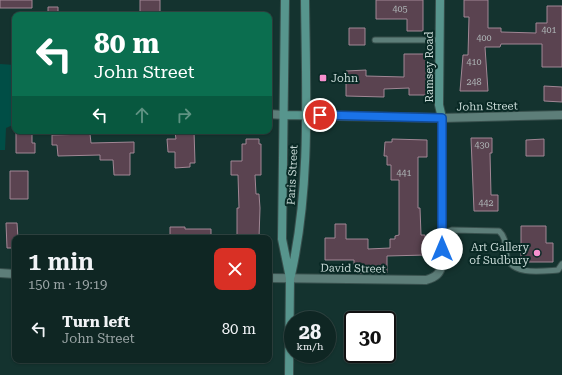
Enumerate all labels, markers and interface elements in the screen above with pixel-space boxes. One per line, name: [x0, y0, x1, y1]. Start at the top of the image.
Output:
house number: 405: [392, 4, 408, 14]
house number: 401: [541, 25, 557, 35]
text: 80 m: [94, 27, 159, 60]
icon: left: [28, 28, 80, 80]
street label: Ramsey Road: [423, 32, 436, 102]
house number: 400: [476, 33, 492, 43]
house number: 410: [466, 57, 482, 67]
text: John Street: [94, 61, 194, 82]
place label: John: [331, 72, 358, 85]
marker: John: [318, 73, 328, 83]
house number: 248: [466, 77, 482, 87]
pin: [303, 98, 337, 132]
street label: John Street: [456, 99, 518, 114]
icon: left: [89, 104, 111, 126]
icon: ahead: [131, 104, 153, 126]
icon: right: [173, 104, 195, 126]
icon: arrive: [309, 104, 331, 126]
house number: 430: [474, 140, 490, 150]
street label: Paris Street: [284, 145, 301, 206]
house number: 441: [396, 168, 412, 178]
house number: 442: [478, 198, 494, 208]
position arrow: [421, 228, 463, 270]
place label: Art Gallery of Sudbury: [469, 241, 529, 267]
text: 1 min: [28, 248, 94, 276]
button: close: [214, 248, 256, 290]
marker: Art Gallery of Sudbury: [532, 248, 542, 258]
street label: David Street: [320, 261, 386, 276]
text: 150 m · 19:19: [28, 277, 107, 292]
speed limit sign: 30: [344, 311, 396, 363]
text: Turn left: [62, 313, 130, 331]
icon: left: [28, 318, 50, 340]
text: 80 m: [222, 320, 256, 338]
text: 28: [299, 320, 321, 344]
text: John Street: [62, 331, 135, 346]
text: km/h: [297, 341, 323, 352]

